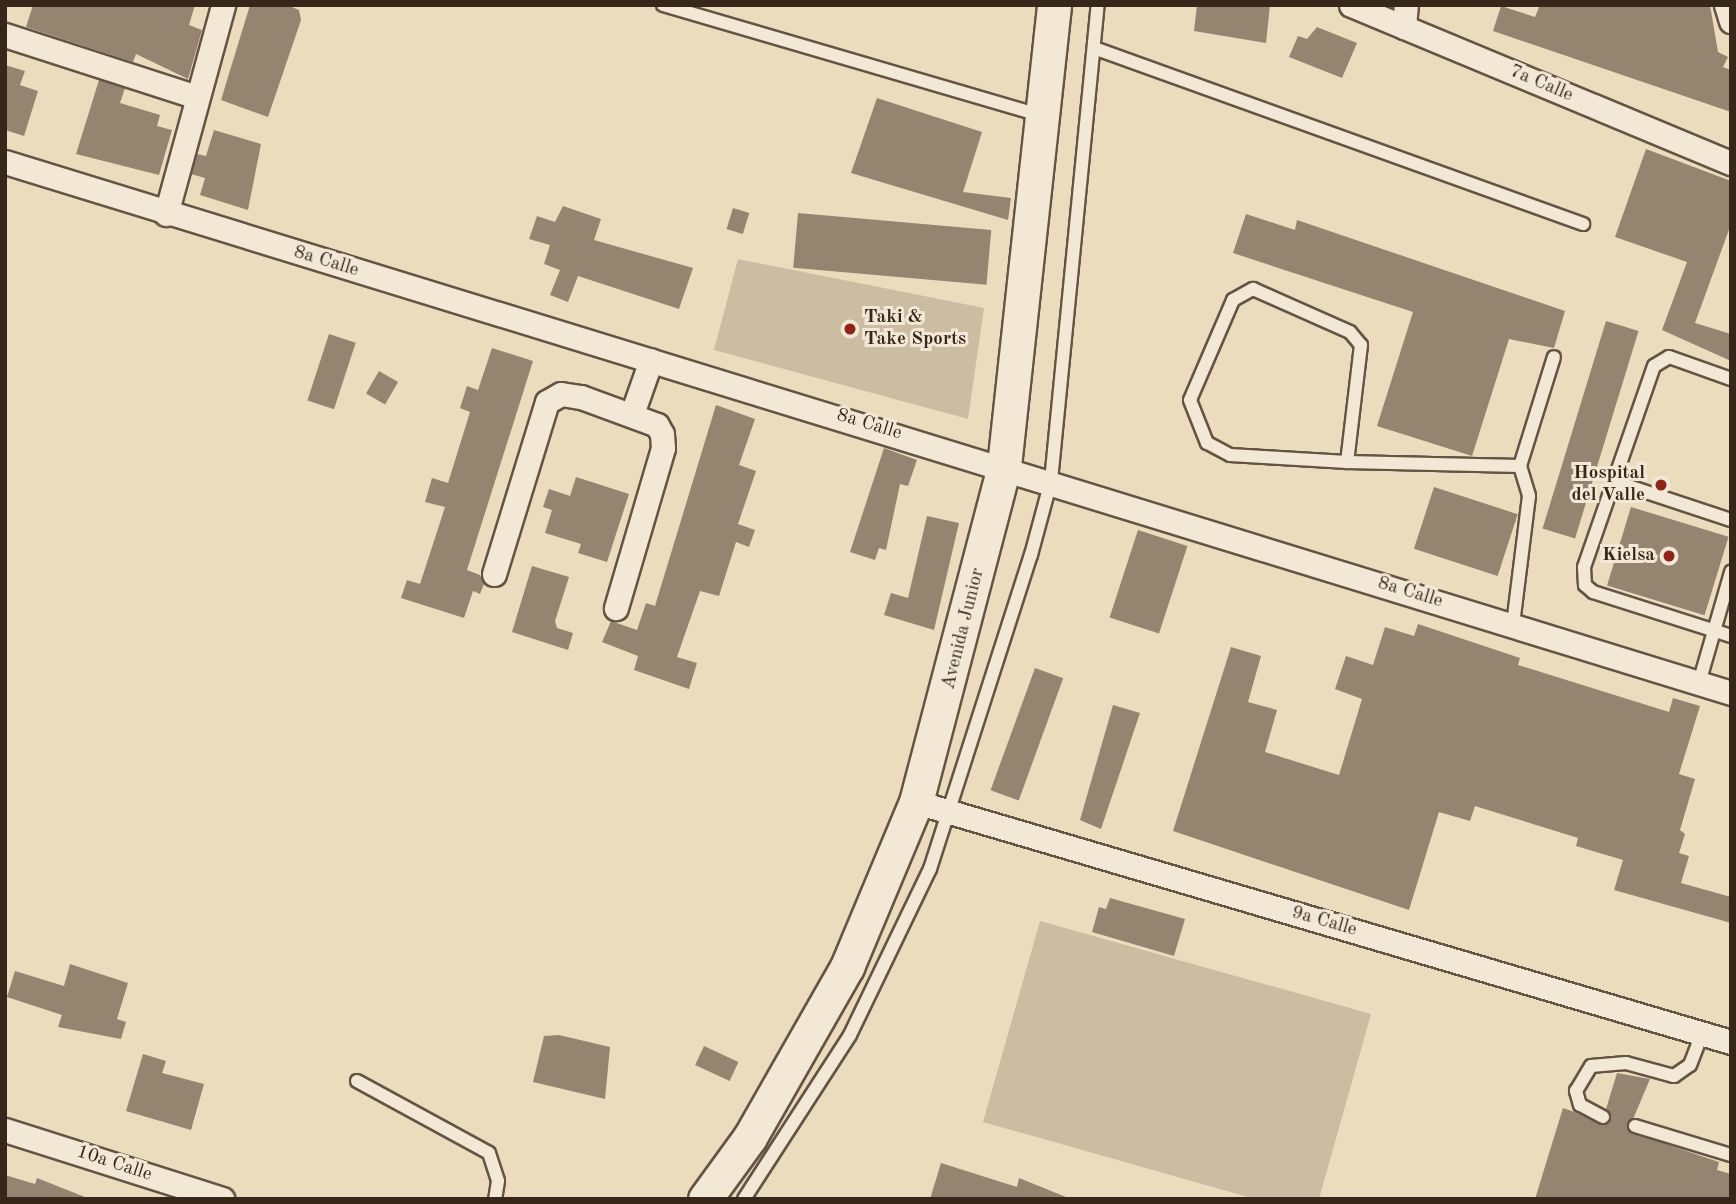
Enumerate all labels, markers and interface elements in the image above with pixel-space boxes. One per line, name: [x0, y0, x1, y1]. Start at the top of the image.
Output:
street label: 7a Calle: [1506, 60, 1576, 108]
street label: 8a Calle: [291, 241, 361, 283]
place label: Taki & Take Sports: [864, 307, 966, 351]
marker: Taki & Take Sports: [842, 321, 858, 337]
street label: 8a Calle: [834, 404, 904, 446]
place label: Hospital del Valle: [1571, 463, 1645, 507]
marker: Hospital del Valle: [1651, 475, 1671, 495]
place label: Kielsa: [1602, 545, 1655, 567]
marker: Kielsa: [1661, 548, 1677, 564]
street label: Avenida Junior: [938, 566, 990, 692]
street label: 8a Calle: [1375, 572, 1445, 614]
street label: 9a Calle: [1289, 902, 1359, 942]
street label: 10a Calle: [73, 1141, 155, 1187]

